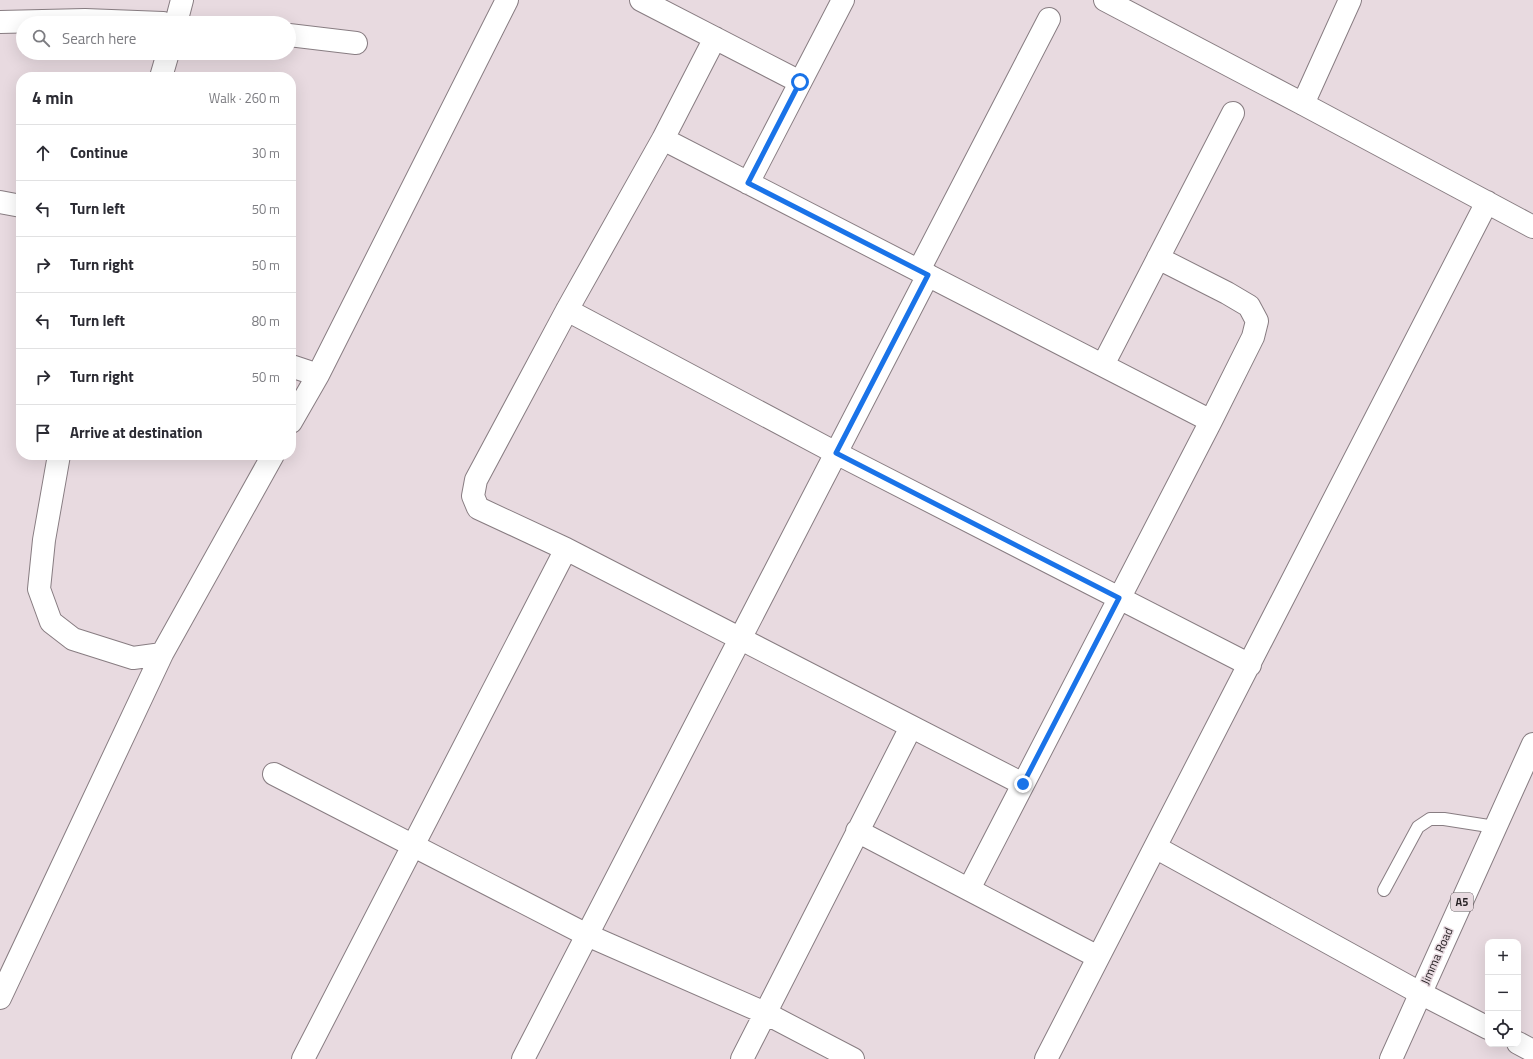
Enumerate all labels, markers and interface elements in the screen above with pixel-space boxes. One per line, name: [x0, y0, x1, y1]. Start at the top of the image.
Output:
search box: [16, 16, 296, 60]
icon: search: [30, 27, 52, 49]
text: Search here: [62, 27, 136, 50]
route start: [791, 73, 809, 91]
text: 4 min: [32, 85, 73, 111]
text: Walk · 260 m: [209, 88, 280, 108]
text: Continue: [70, 141, 128, 164]
icon: ahead: [32, 142, 54, 164]
text: 30 m: [252, 143, 280, 163]
text: Turn left: [70, 197, 125, 220]
icon: left: [32, 198, 54, 220]
text: 50 m: [252, 199, 280, 219]
text: Turn right: [70, 253, 134, 276]
icon: right: [32, 254, 54, 276]
text: 50 m: [252, 255, 280, 275]
text: Turn left: [70, 309, 125, 332]
icon: left: [32, 310, 54, 332]
text: 80 m: [252, 311, 280, 331]
text: Turn right: [70, 365, 134, 388]
icon: right: [32, 366, 54, 388]
text: 50 m: [252, 367, 280, 387]
text: Arrive at destination: [70, 421, 203, 444]
icon: arrive: [32, 422, 54, 444]
route end: [1014, 775, 1032, 793]
road number: A5: [1451, 893, 1473, 911]
street label: Jimma Road: [1416, 924, 1458, 987]
map controls: [1485, 939, 1521, 1047]
button: +: [1485, 939, 1521, 975]
button: −: [1485, 975, 1521, 1011]
button: locate: [1485, 1011, 1521, 1047]

